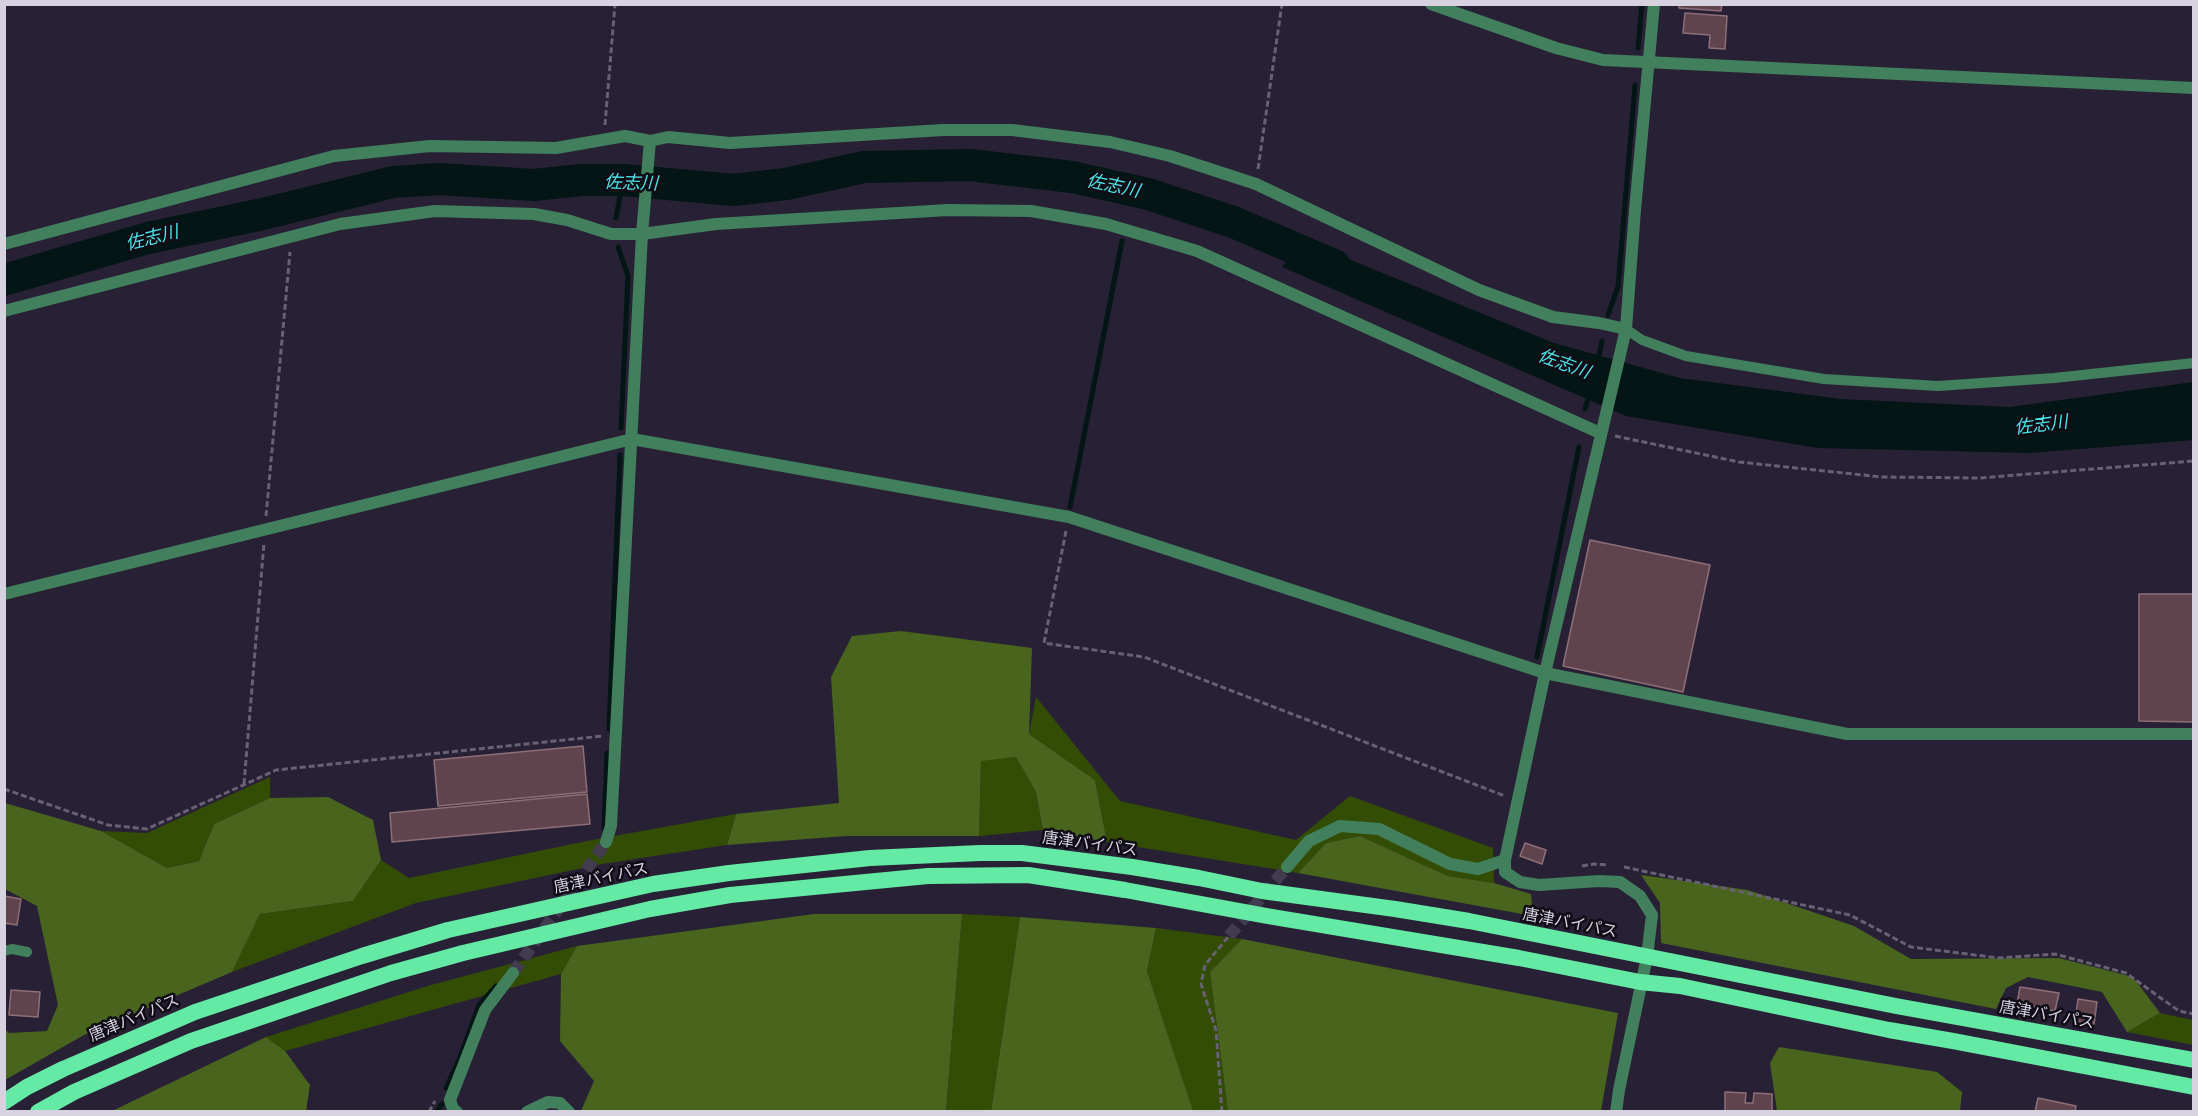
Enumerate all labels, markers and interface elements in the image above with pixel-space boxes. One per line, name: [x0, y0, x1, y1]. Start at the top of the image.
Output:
water label: 佐志川: [1084, 170, 1142, 202]
water label: 佐志川: [604, 171, 658, 195]
water label: 佐志川: [123, 221, 181, 255]
water label: 佐志川: [1535, 345, 1593, 383]
water label: 佐志川: [2013, 411, 2069, 439]
street label: 唐津バイパス: [1041, 828, 1139, 860]
street label: 唐津バイパス: [552, 859, 650, 897]
street label: 唐津バイパス: [1521, 904, 1619, 942]
street label: 唐津バイパス: [86, 990, 182, 1046]
street label: 唐津バイパス: [1998, 997, 2096, 1033]

